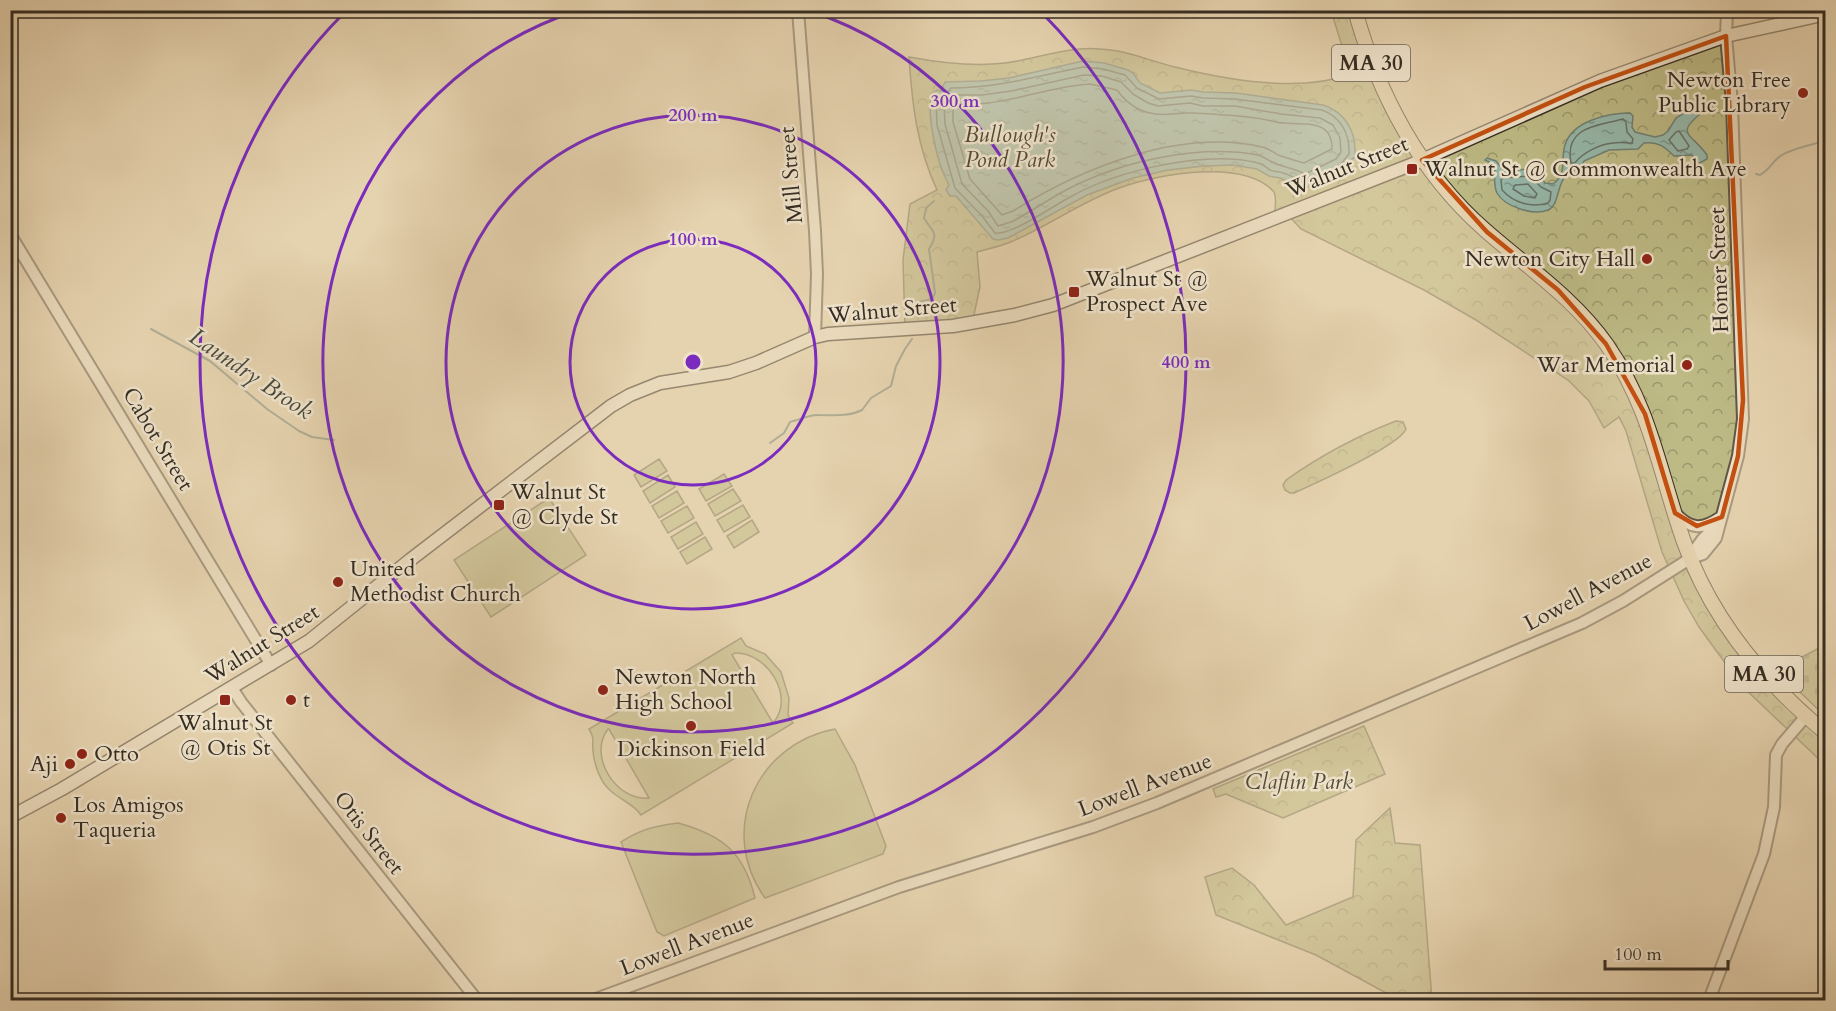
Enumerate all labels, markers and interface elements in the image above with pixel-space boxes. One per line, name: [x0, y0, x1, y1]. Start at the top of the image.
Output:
road number: MA 30: [1332, 45, 1410, 81]
place label: Newton Free Public Library: [1658, 65, 1791, 120]
marker: Newton Free Public Library: [1796, 86, 1810, 100]
text: 300 m: [930, 89, 980, 114]
text: 200 m: [668, 103, 718, 128]
park label: Bullough's Pond Park: [964, 120, 1056, 175]
street label: Mill Street: [772, 125, 810, 225]
street label: Walnut Street: [1280, 129, 1413, 206]
place label: Walnut St @ Commonwealth Ave: [1423, 154, 1747, 184]
marker: Walnut St @ Commonwealth Ave: [1405, 162, 1419, 176]
street label: Homer Street: [1702, 207, 1736, 333]
text: 100 m: [668, 227, 718, 252]
place label: Newton City Hall: [1465, 244, 1635, 274]
marker: Newton City Hall: [1640, 252, 1654, 266]
place label: Walnut St @ Prospect Ave: [1085, 264, 1208, 319]
marker: Walnut St @ Prospect Ave: [1067, 285, 1081, 299]
street label: Walnut Street: [825, 289, 958, 331]
water label: Laundry Brook: [182, 320, 320, 428]
text: 400 m: [1161, 350, 1211, 375]
place label: War Memorial: [1536, 350, 1675, 380]
centre of rings: [683, 352, 703, 372]
marker: War Memorial: [1680, 358, 1694, 372]
street label: Cabot Street: [115, 382, 201, 496]
place label: Walnut St @ Clyde St: [510, 477, 618, 532]
marker: Walnut St @ Clyde St: [492, 498, 506, 512]
street label: Lowell Avenue: [1519, 546, 1657, 638]
place label: United Methodist Church: [350, 554, 521, 609]
marker: United Methodist Church: [331, 575, 345, 589]
street label: Walnut Street: [198, 597, 325, 692]
road number: MA 30: [1725, 656, 1803, 692]
place label: Newton North High School: [615, 662, 756, 717]
marker: Newton North High School: [596, 683, 610, 697]
place label: t: [303, 685, 310, 715]
marker: Walnut St @ Otis St: [218, 693, 232, 707]
marker: t: [284, 693, 298, 707]
place label: Walnut St @ Otis St: [177, 708, 272, 763]
marker: Dickinson Field: [684, 719, 698, 733]
place label: Dickinson Field: [617, 734, 765, 764]
place label: Otto: [94, 739, 139, 769]
street label: Lowell Avenue: [1074, 746, 1216, 824]
marker: Otto: [75, 747, 89, 761]
place label: Aji: [30, 749, 58, 779]
marker: Aji: [63, 757, 77, 771]
park label: Claflin Park: [1245, 767, 1353, 797]
street label: Otis Street: [327, 785, 411, 881]
place label: Los Amigos Taqueria: [73, 790, 184, 845]
marker: Los Amigos Taqueria: [54, 811, 68, 825]
street label: Lowell Avenue: [616, 905, 758, 983]
scale bar: [1605, 933, 1728, 971]
text: 100 m: [1614, 942, 1662, 967]

